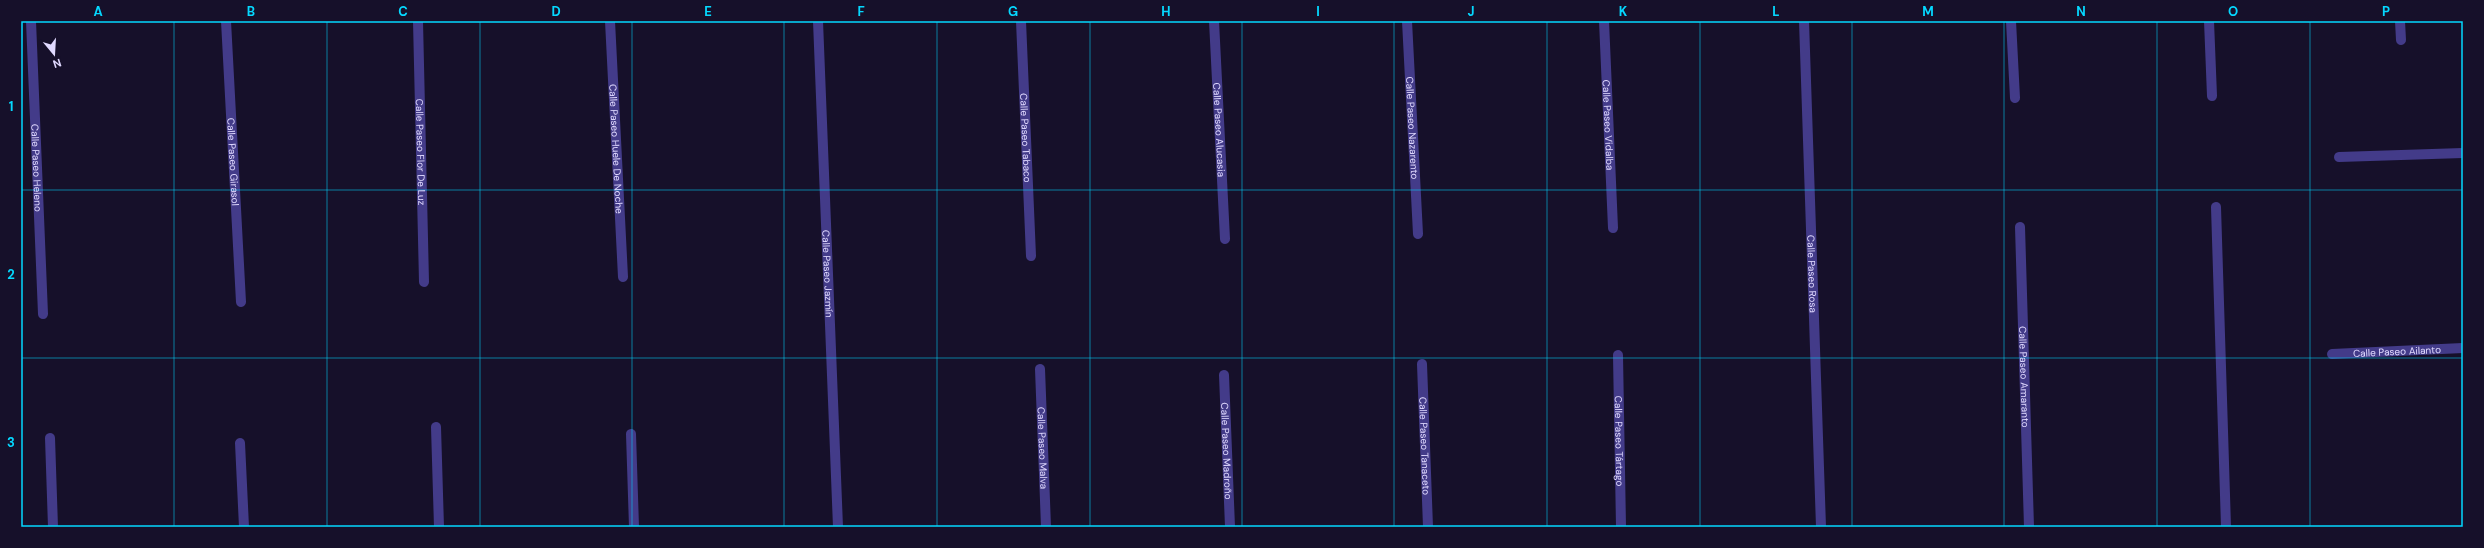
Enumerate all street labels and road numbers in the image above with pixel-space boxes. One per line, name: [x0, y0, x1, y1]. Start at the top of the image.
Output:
street label: Calle Paseo Nazarento: [1403, 76, 1421, 180]
street label: Calle Paseo Vidalba: [1600, 79, 1616, 170]
street label: Calle Paseo Alucasia: [1210, 82, 1228, 177]
street label: Calle Paseo Huele De Noche: [606, 84, 626, 214]
street label: Calle Paseo Tabaco: [1017, 93, 1034, 183]
street label: Calle Paseo Flor De Luz: [413, 99, 428, 206]
street label: Calle Paseo Girasol: [224, 117, 242, 206]
street label: Calle Paseo Heleno: [28, 124, 45, 212]
street label: Calle Paseo Jazmín: [819, 230, 836, 318]
street label: Calle Paseo Rosa: [1804, 235, 1820, 313]
street label: Calle Paseo Amaranto: [2016, 326, 2032, 428]
street label: Calle Paseo Ailanto: [2353, 343, 2441, 360]
street label: Calle Paseo Tártago: [1612, 396, 1626, 486]
street label: Calle Paseo Tanaceto: [1416, 397, 1433, 495]
street label: Calle Paseo Madroño: [1218, 402, 1235, 500]
street label: Calle Paseo Malva: [1034, 407, 1051, 489]

